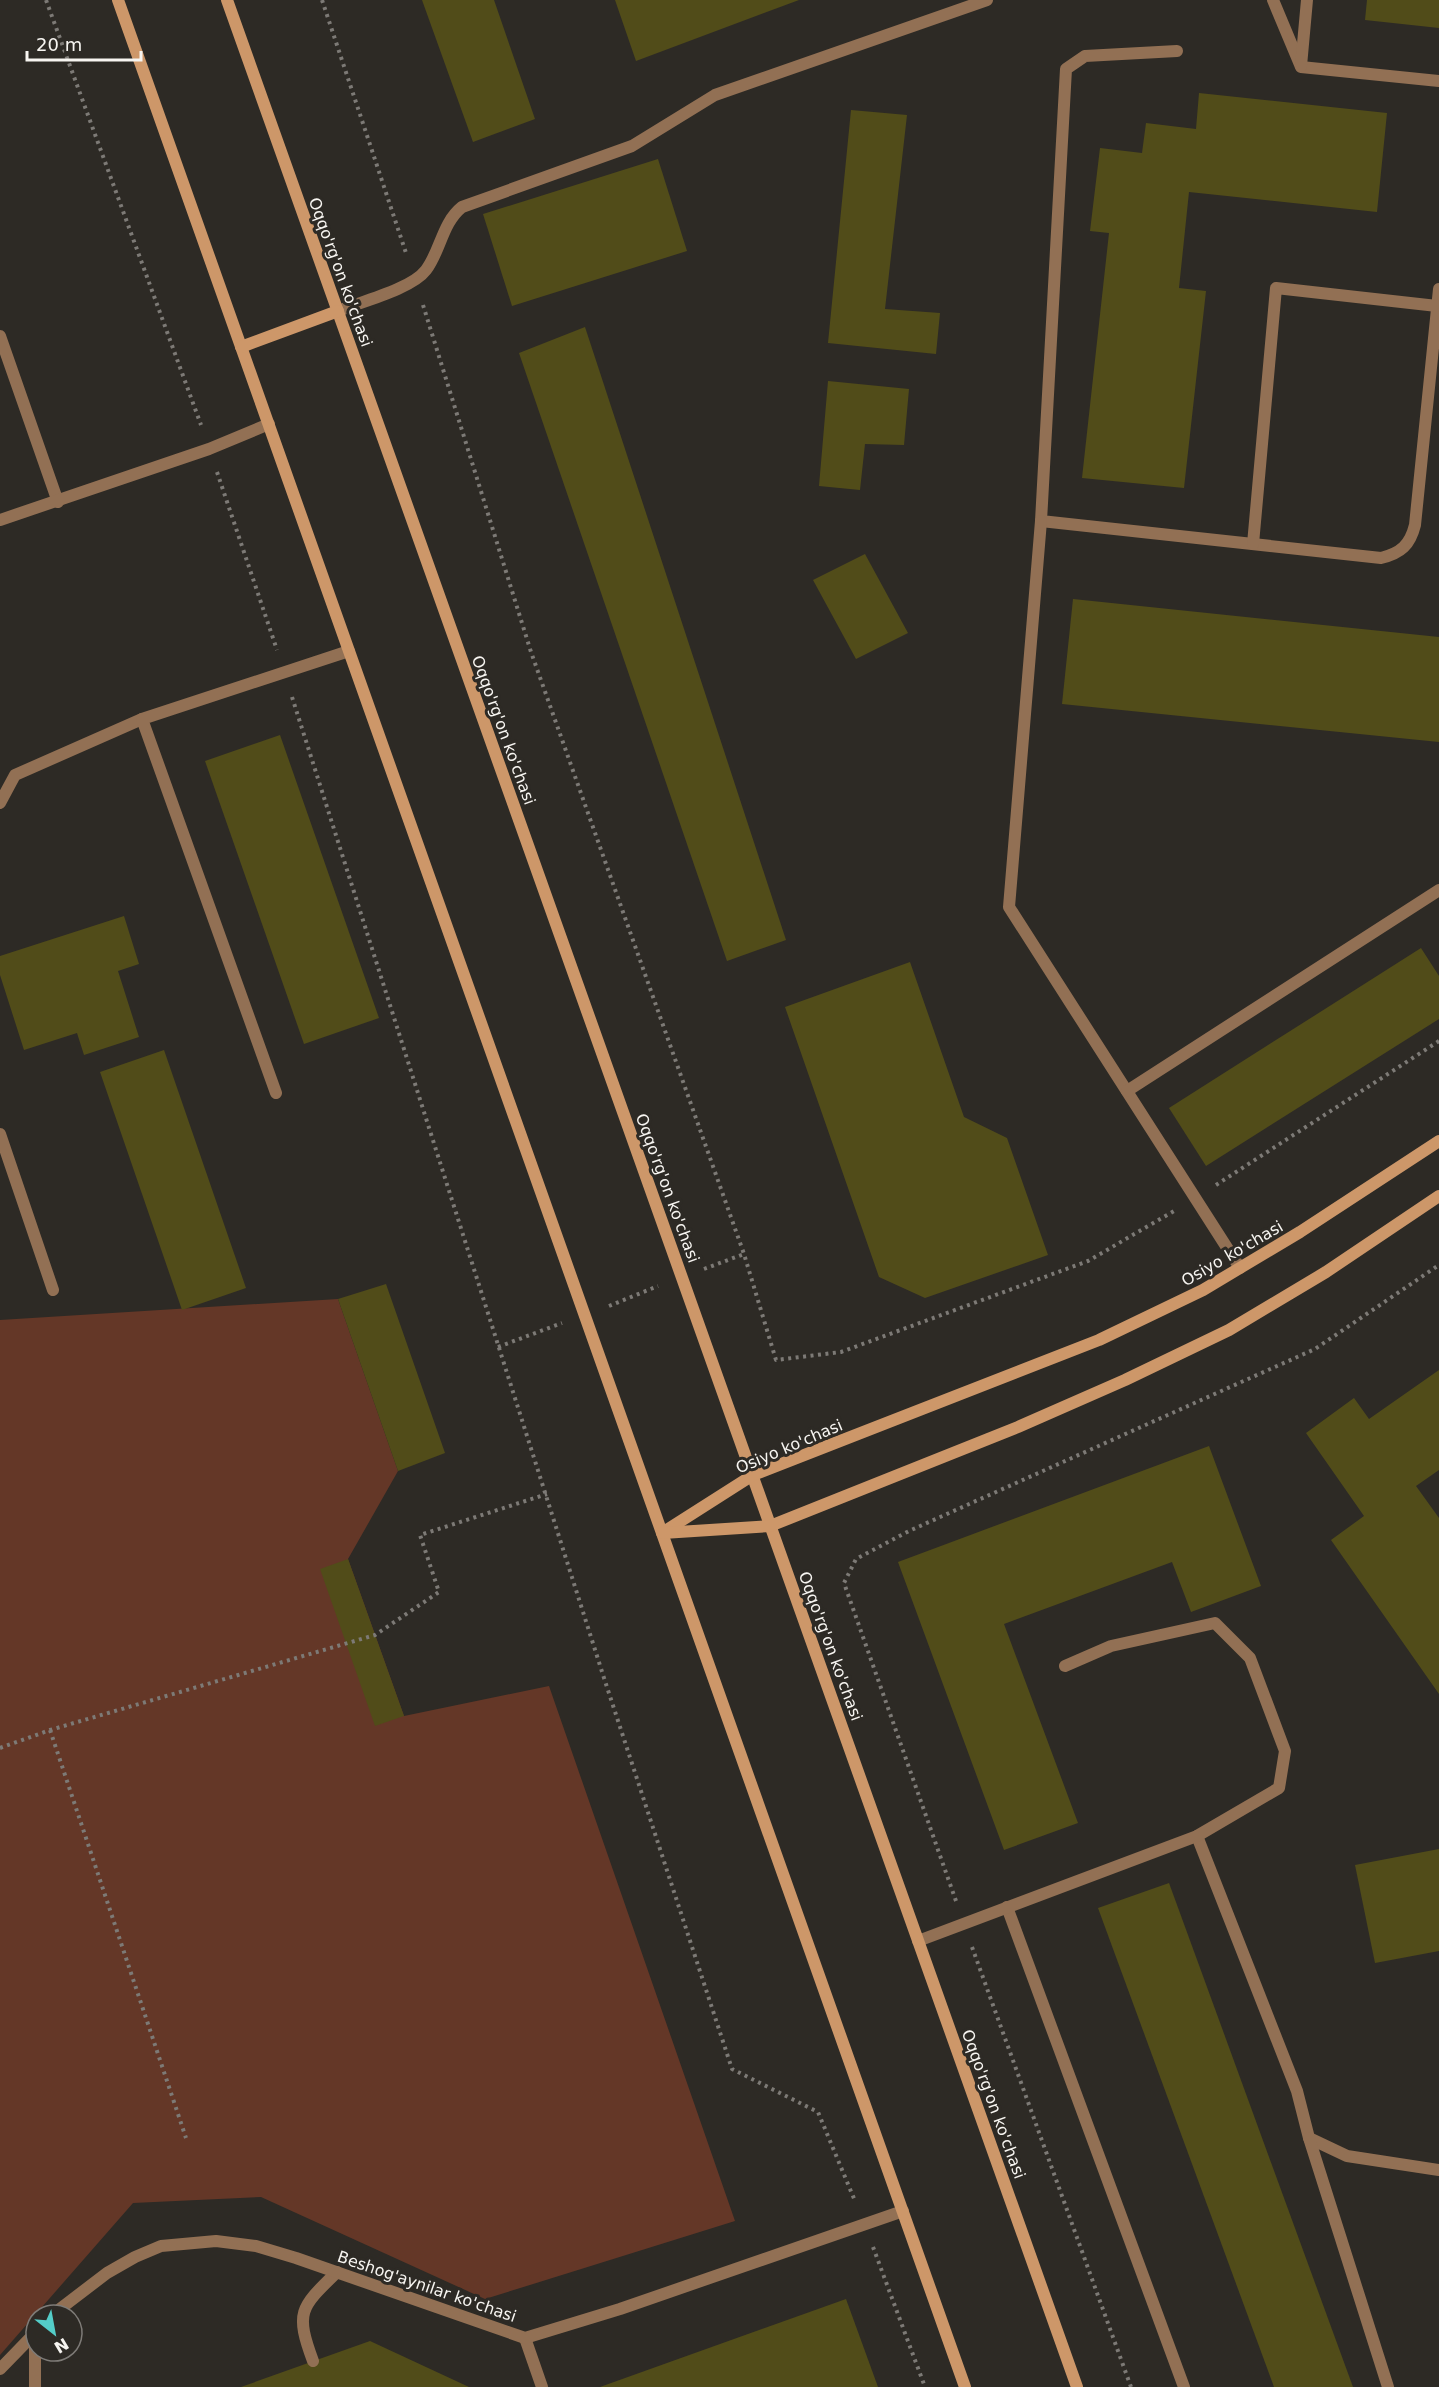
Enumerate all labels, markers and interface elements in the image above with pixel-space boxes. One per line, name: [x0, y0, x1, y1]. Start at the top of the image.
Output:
scale bar: [27, 24, 141, 62]
text: 20 m: [36, 34, 82, 55]
street label: Oqqo'rg'on ko'chasi: [305, 195, 376, 349]
street label: Oqqo'rg'on ko'chasi: [468, 653, 539, 807]
street label: Oqqo'rg'on ko'chasi: [632, 1111, 703, 1265]
street label: Osiyo ko'chasi: [1178, 1217, 1286, 1290]
street label: Osiyo ko'chasi: [733, 1415, 845, 1478]
street label: Oqqo'rg'on ko'chasi: [795, 1569, 866, 1723]
street label: Oqqo'rg'on ko'chasi: [958, 2027, 1029, 2181]
street label: Beshog'aynilar ko'chasi: [335, 2247, 519, 2326]
north arrow: [24, 2303, 84, 2363]
text: N: [51, 2334, 72, 2357]

